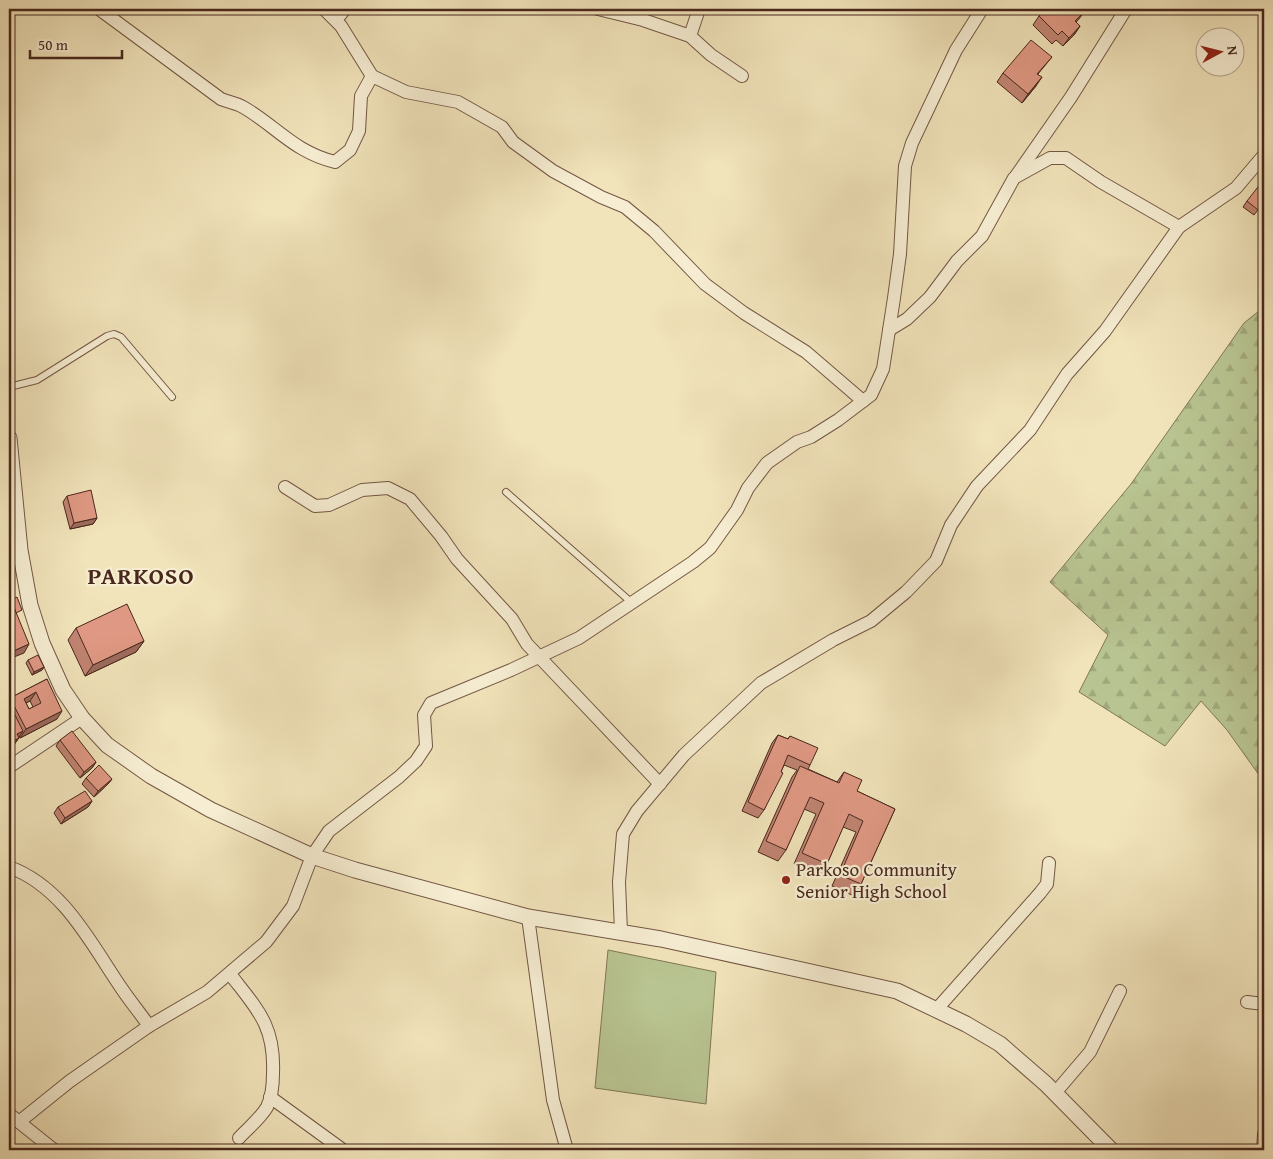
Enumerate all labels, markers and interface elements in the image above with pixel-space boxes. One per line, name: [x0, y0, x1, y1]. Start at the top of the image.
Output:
scale bar: [30, 28, 122, 60]
north arrow: [1196, 28, 1246, 78]
text: 50 m: [38, 34, 69, 55]
text: N: [1222, 45, 1243, 57]
district label: PARKOSO: [87, 558, 195, 593]
place label: Parkoso Community Senior High School: [796, 855, 957, 905]
marker: Parkoso Community Senior High School: [780, 874, 792, 886]

